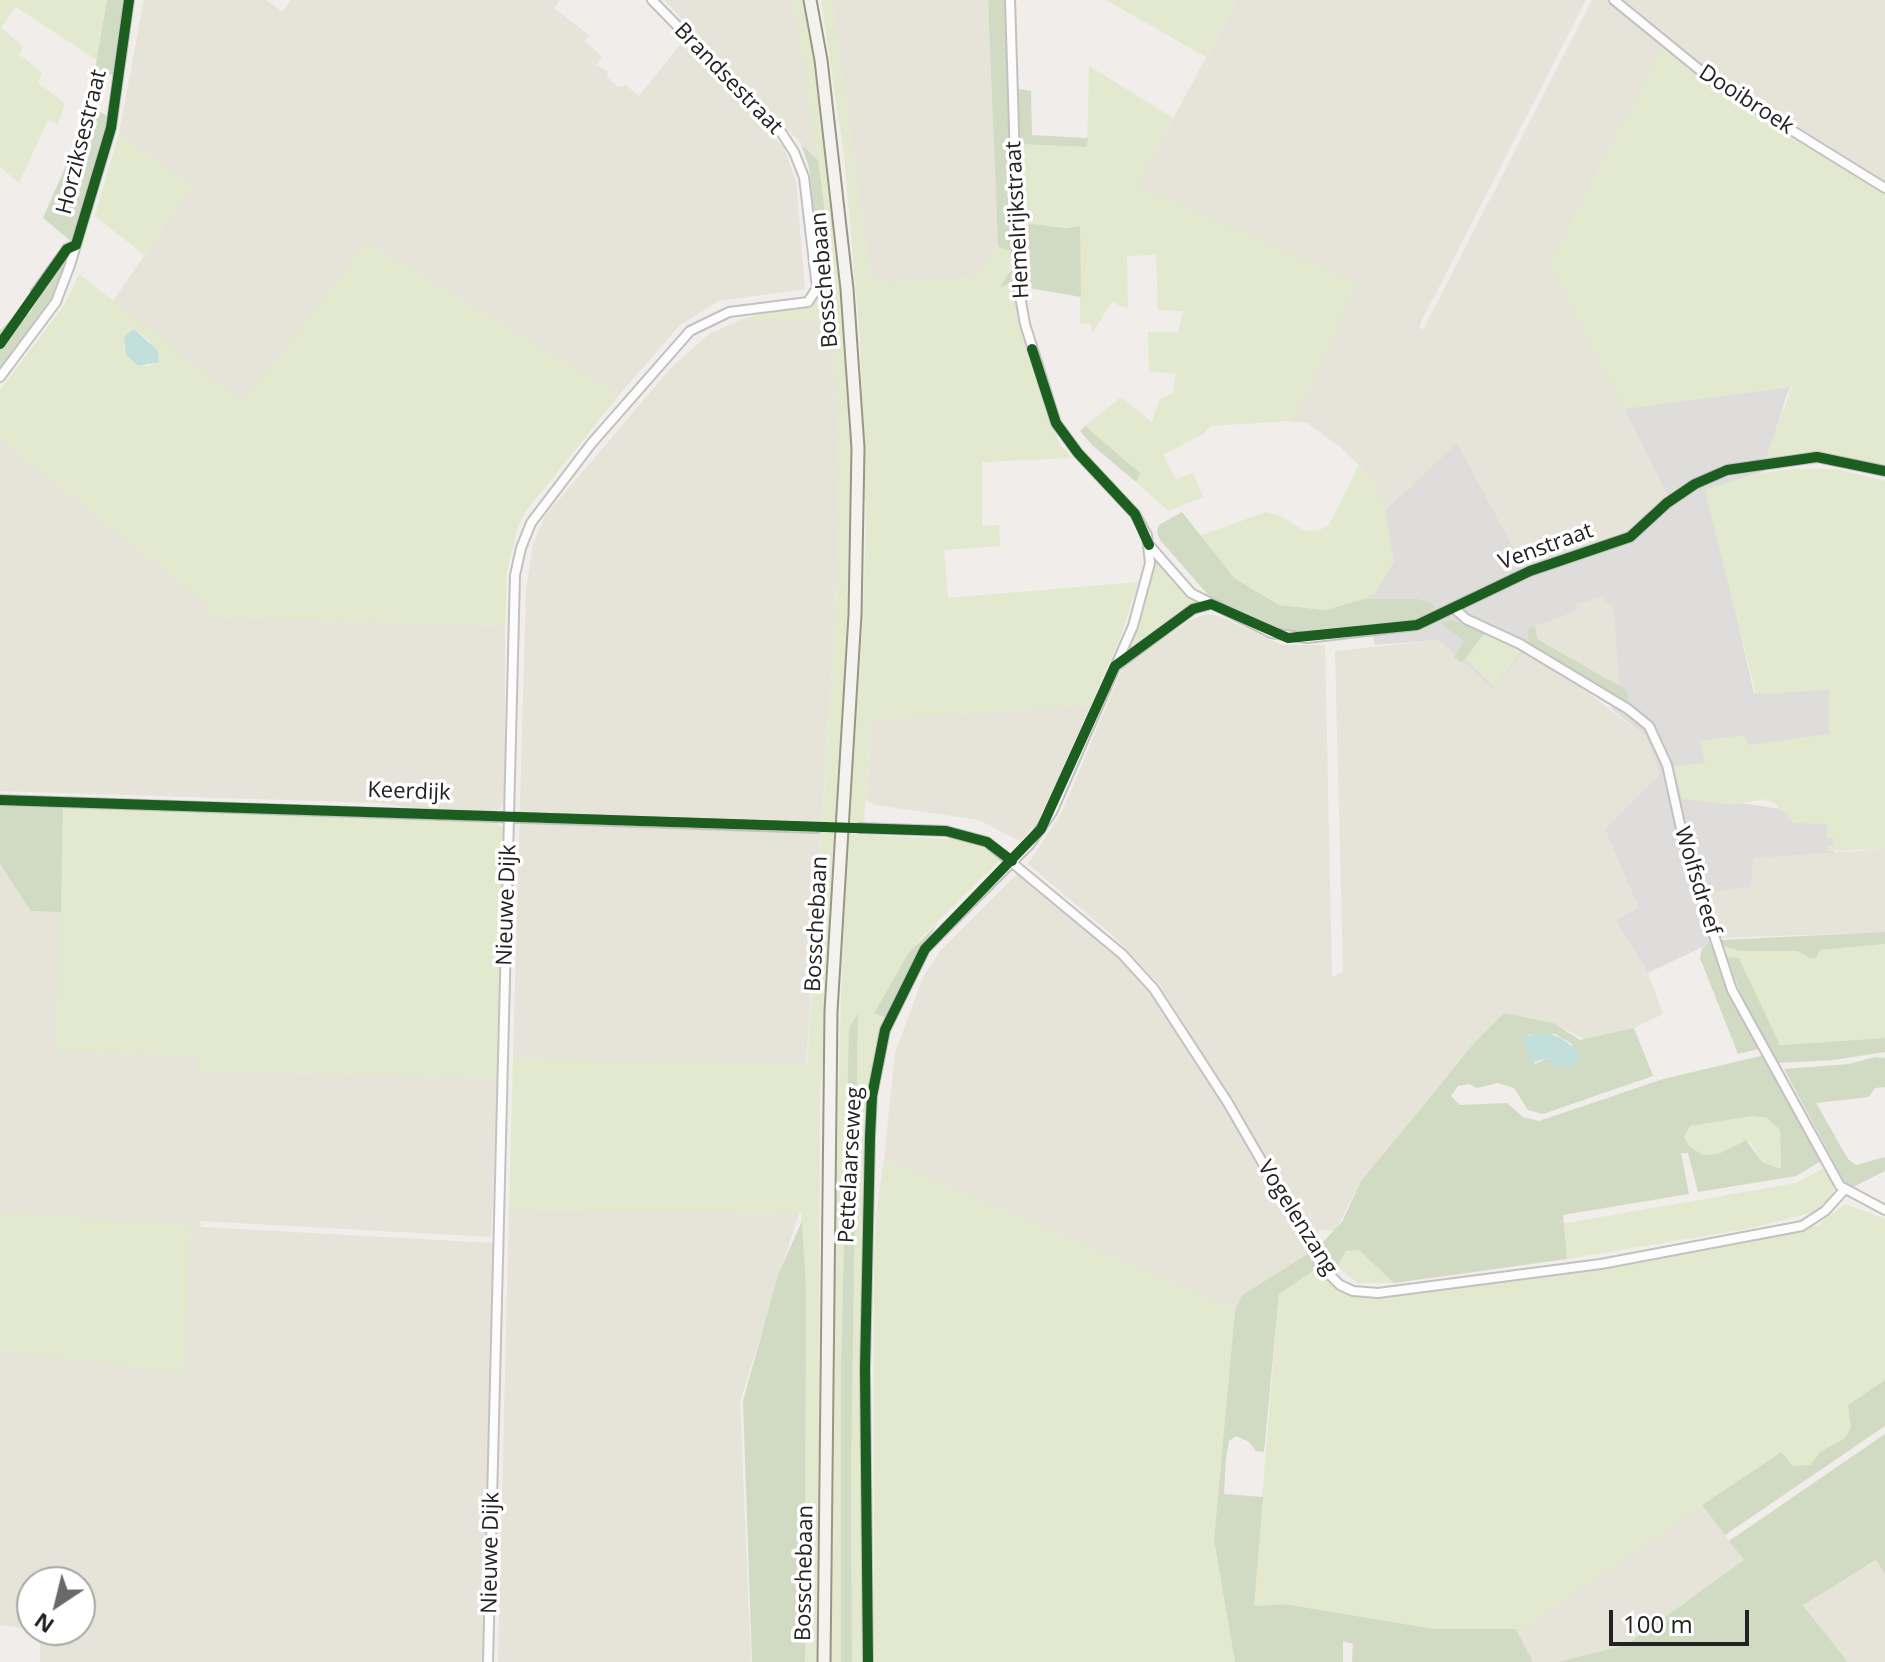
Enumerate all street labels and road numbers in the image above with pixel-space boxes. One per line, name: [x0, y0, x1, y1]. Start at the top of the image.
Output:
street label: Brandsestraat: [668, 18, 788, 140]
street label: Dooibroek: [1694, 60, 1798, 140]
street label: Horziksestraat: [51, 67, 113, 217]
street label: Hemelrijkstraat: [1001, 140, 1035, 300]
street label: Bosschebaan: [806, 211, 844, 349]
street label: Venstraat: [1495, 518, 1597, 576]
street label: Keerdijk: [367, 777, 451, 807]
street label: Wolfsdreef: [1668, 824, 1726, 938]
street label: Nieuwe Dijk: [492, 844, 522, 966]
street label: Bosschebaan: [800, 855, 834, 993]
street label: Pettelaarseweg: [834, 1086, 868, 1244]
street label: Vogelenzang: [1251, 1156, 1343, 1280]
street label: Nieuwe Dijk: [477, 1492, 505, 1614]
street label: Bosschebaan: [791, 1505, 819, 1641]

